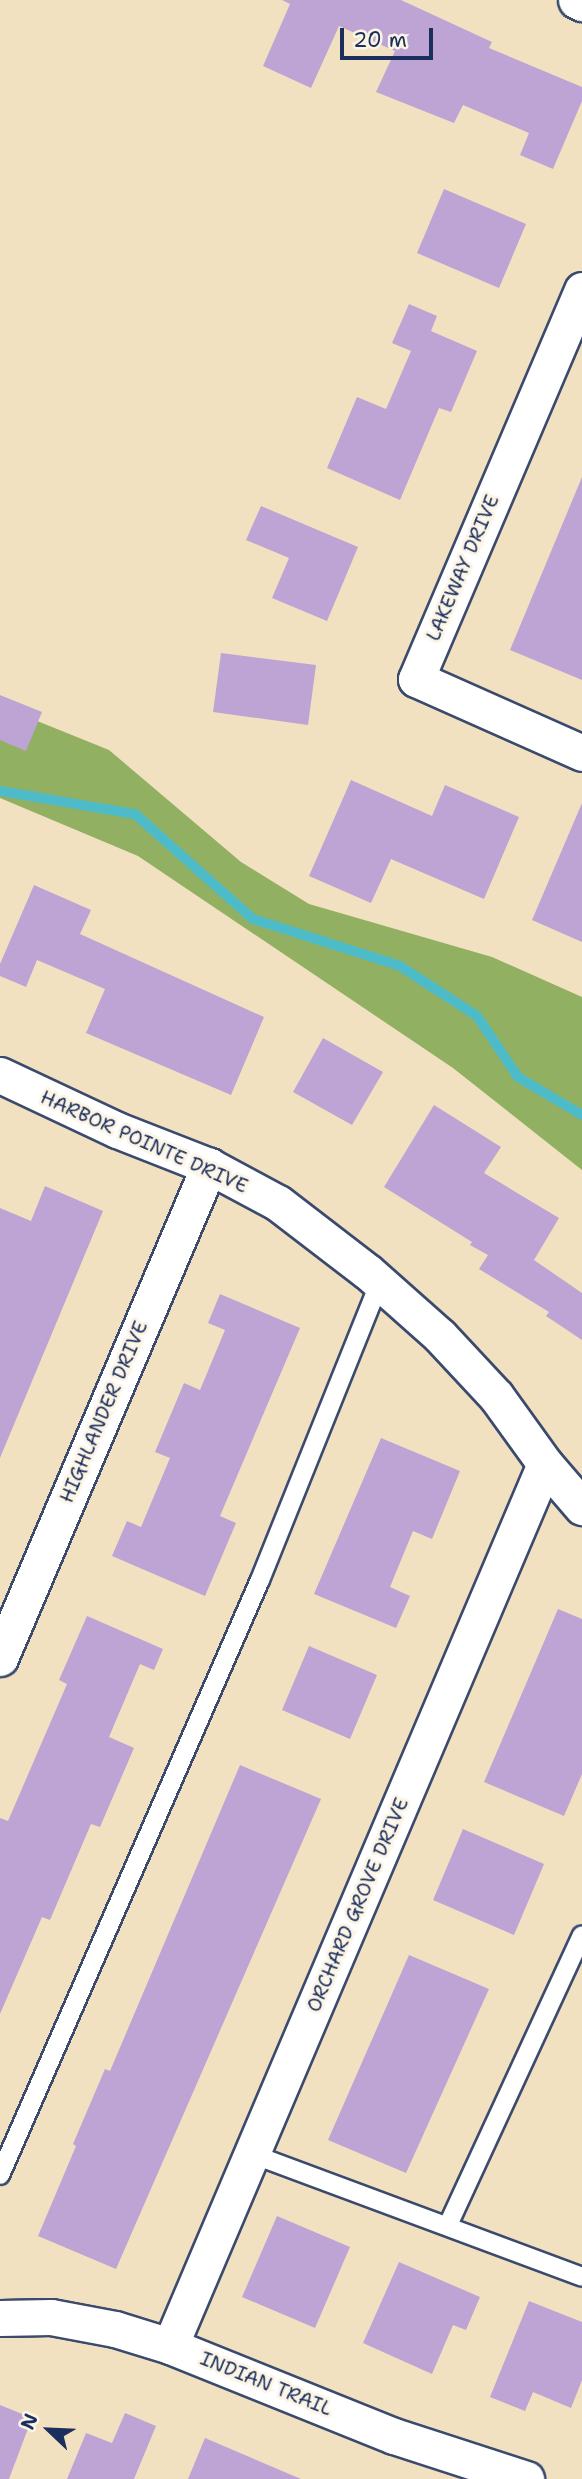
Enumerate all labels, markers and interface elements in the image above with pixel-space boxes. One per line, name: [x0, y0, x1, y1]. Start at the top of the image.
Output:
scale bar: [344, 14, 437, 58]
text: 20 m: [353, 26, 407, 54]
street label: LAKEWAY DRIVE: [422, 492, 504, 644]
street label: HARBOR POINTE DRIVE: [37, 1086, 251, 1198]
street label: HIGHLANDER DRIVE: [55, 1318, 153, 1506]
street label: ORCHARD GROVE DRIVE: [302, 1794, 414, 2016]
street label: INDIAN TRAIL: [197, 2347, 335, 2421]
north arrow: [14, 2395, 84, 2465]
text: N: [15, 2410, 44, 2433]

